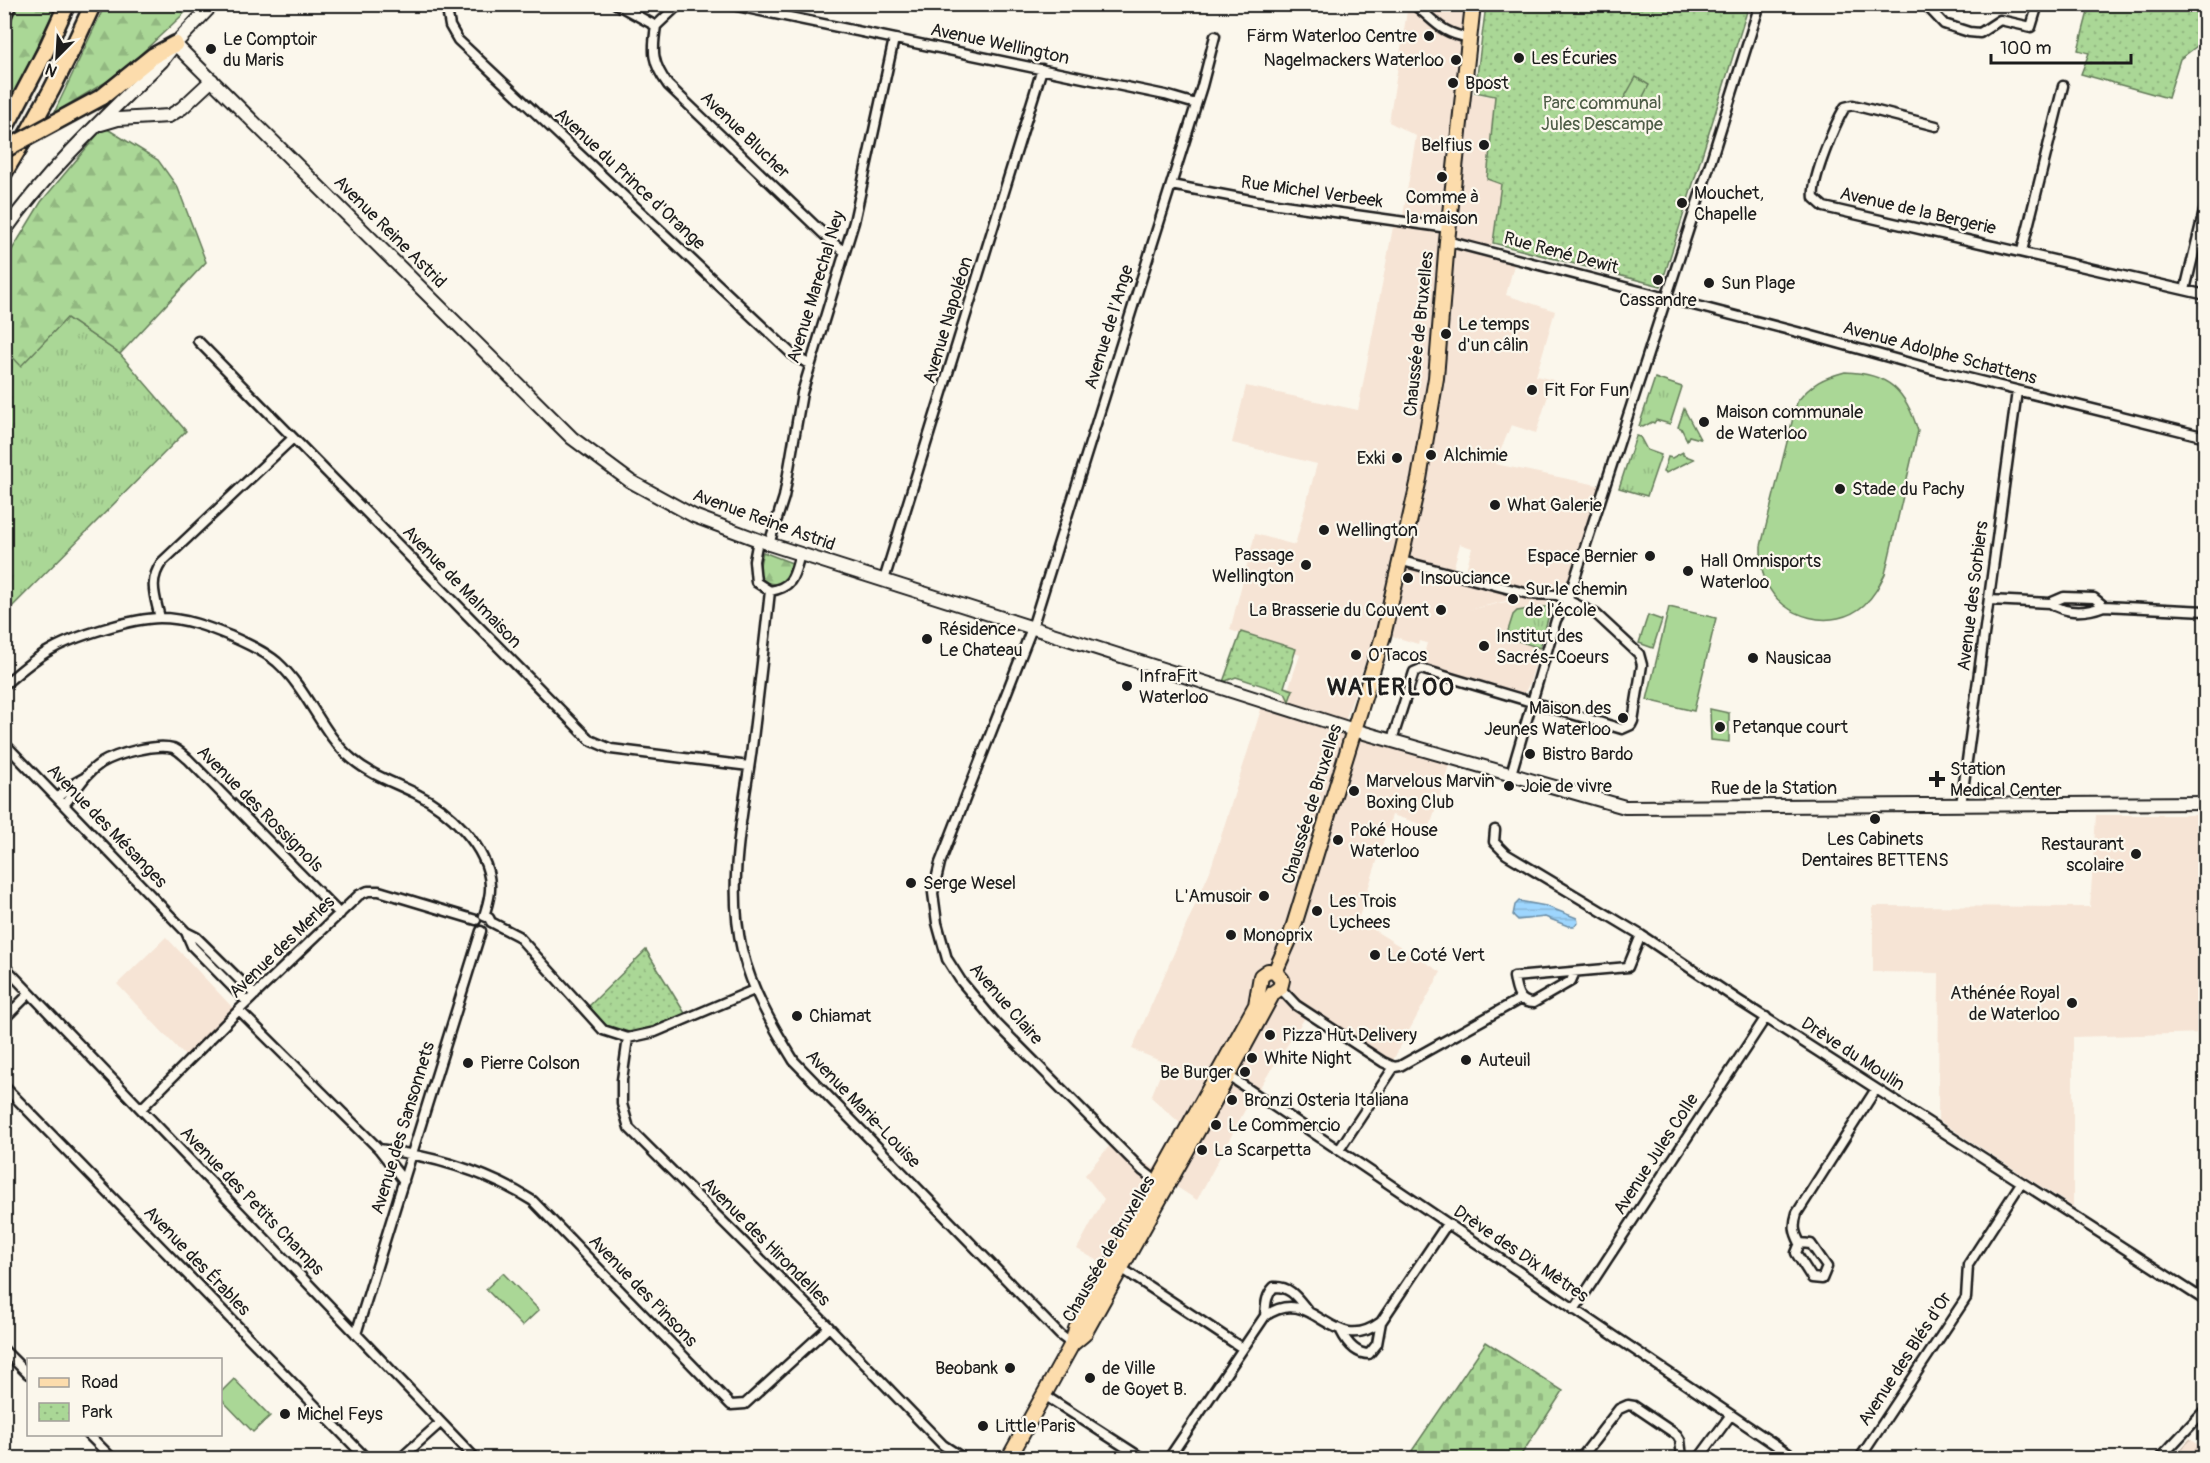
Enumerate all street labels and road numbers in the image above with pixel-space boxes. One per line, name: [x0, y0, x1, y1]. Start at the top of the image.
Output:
street label: Avenue Wellington: [929, 18, 1071, 70]
street label: Avenue Blucher: [695, 87, 795, 184]
street label: Avenue du Prince d'Orange: [550, 103, 710, 255]
street label: Avenue Reine Astrid: [329, 171, 451, 293]
street label: Rue Michel Verbeek: [1239, 171, 1385, 213]
street label: Avenue de la Bergerie: [1838, 182, 1998, 240]
street label: Avenue Marechal Ney: [782, 208, 850, 366]
street label: Rue René Dewit: [1501, 227, 1622, 280]
street label: Chaussée de Bruxelles: [1399, 250, 1439, 418]
street label: Avenue Napoléon: [918, 254, 978, 386]
street label: Avenue de l'Ange: [1079, 262, 1139, 392]
street label: Avenue Adolphe Schattens: [1840, 316, 2040, 390]
street label: Avenue Reine Astrid: [690, 484, 838, 556]
street label: Avenue des Sorbiers: [1952, 520, 1994, 672]
street label: Avenue de Malmaison: [397, 521, 527, 653]
street label: Chaussée de Bruxelles: [1277, 721, 1347, 887]
street label: Avenue des Rossignols: [192, 741, 328, 877]
street label: Avenue des Mésanges: [42, 759, 172, 893]
street label: Rue de la Station: [1711, 777, 1837, 800]
street label: Avenue des Merles: [224, 891, 340, 1003]
street label: Avenue Claire: [964, 958, 1048, 1050]
street label: Drève du Moulin: [1797, 1012, 1909, 1096]
street label: Avenue des Sansonnets: [366, 1039, 440, 1217]
street label: Avenue Marie-Louise: [801, 1045, 925, 1173]
street label: Avenue Jules Colle: [1608, 1089, 1704, 1219]
street label: Avenue des Petits Champs: [175, 1122, 329, 1280]
street label: Chaussée de Bruxelles: [1058, 1171, 1160, 1327]
street label: Avenue des Hirondelles: [697, 1173, 835, 1311]
street label: Drève des Dix Mètres: [1449, 1200, 1593, 1308]
street label: Avenue des Érables: [139, 1201, 255, 1321]
street label: Avenue des Pinsons: [584, 1230, 702, 1352]
street label: Avenue des Blés d'Or: [1853, 1287, 1957, 1430]

